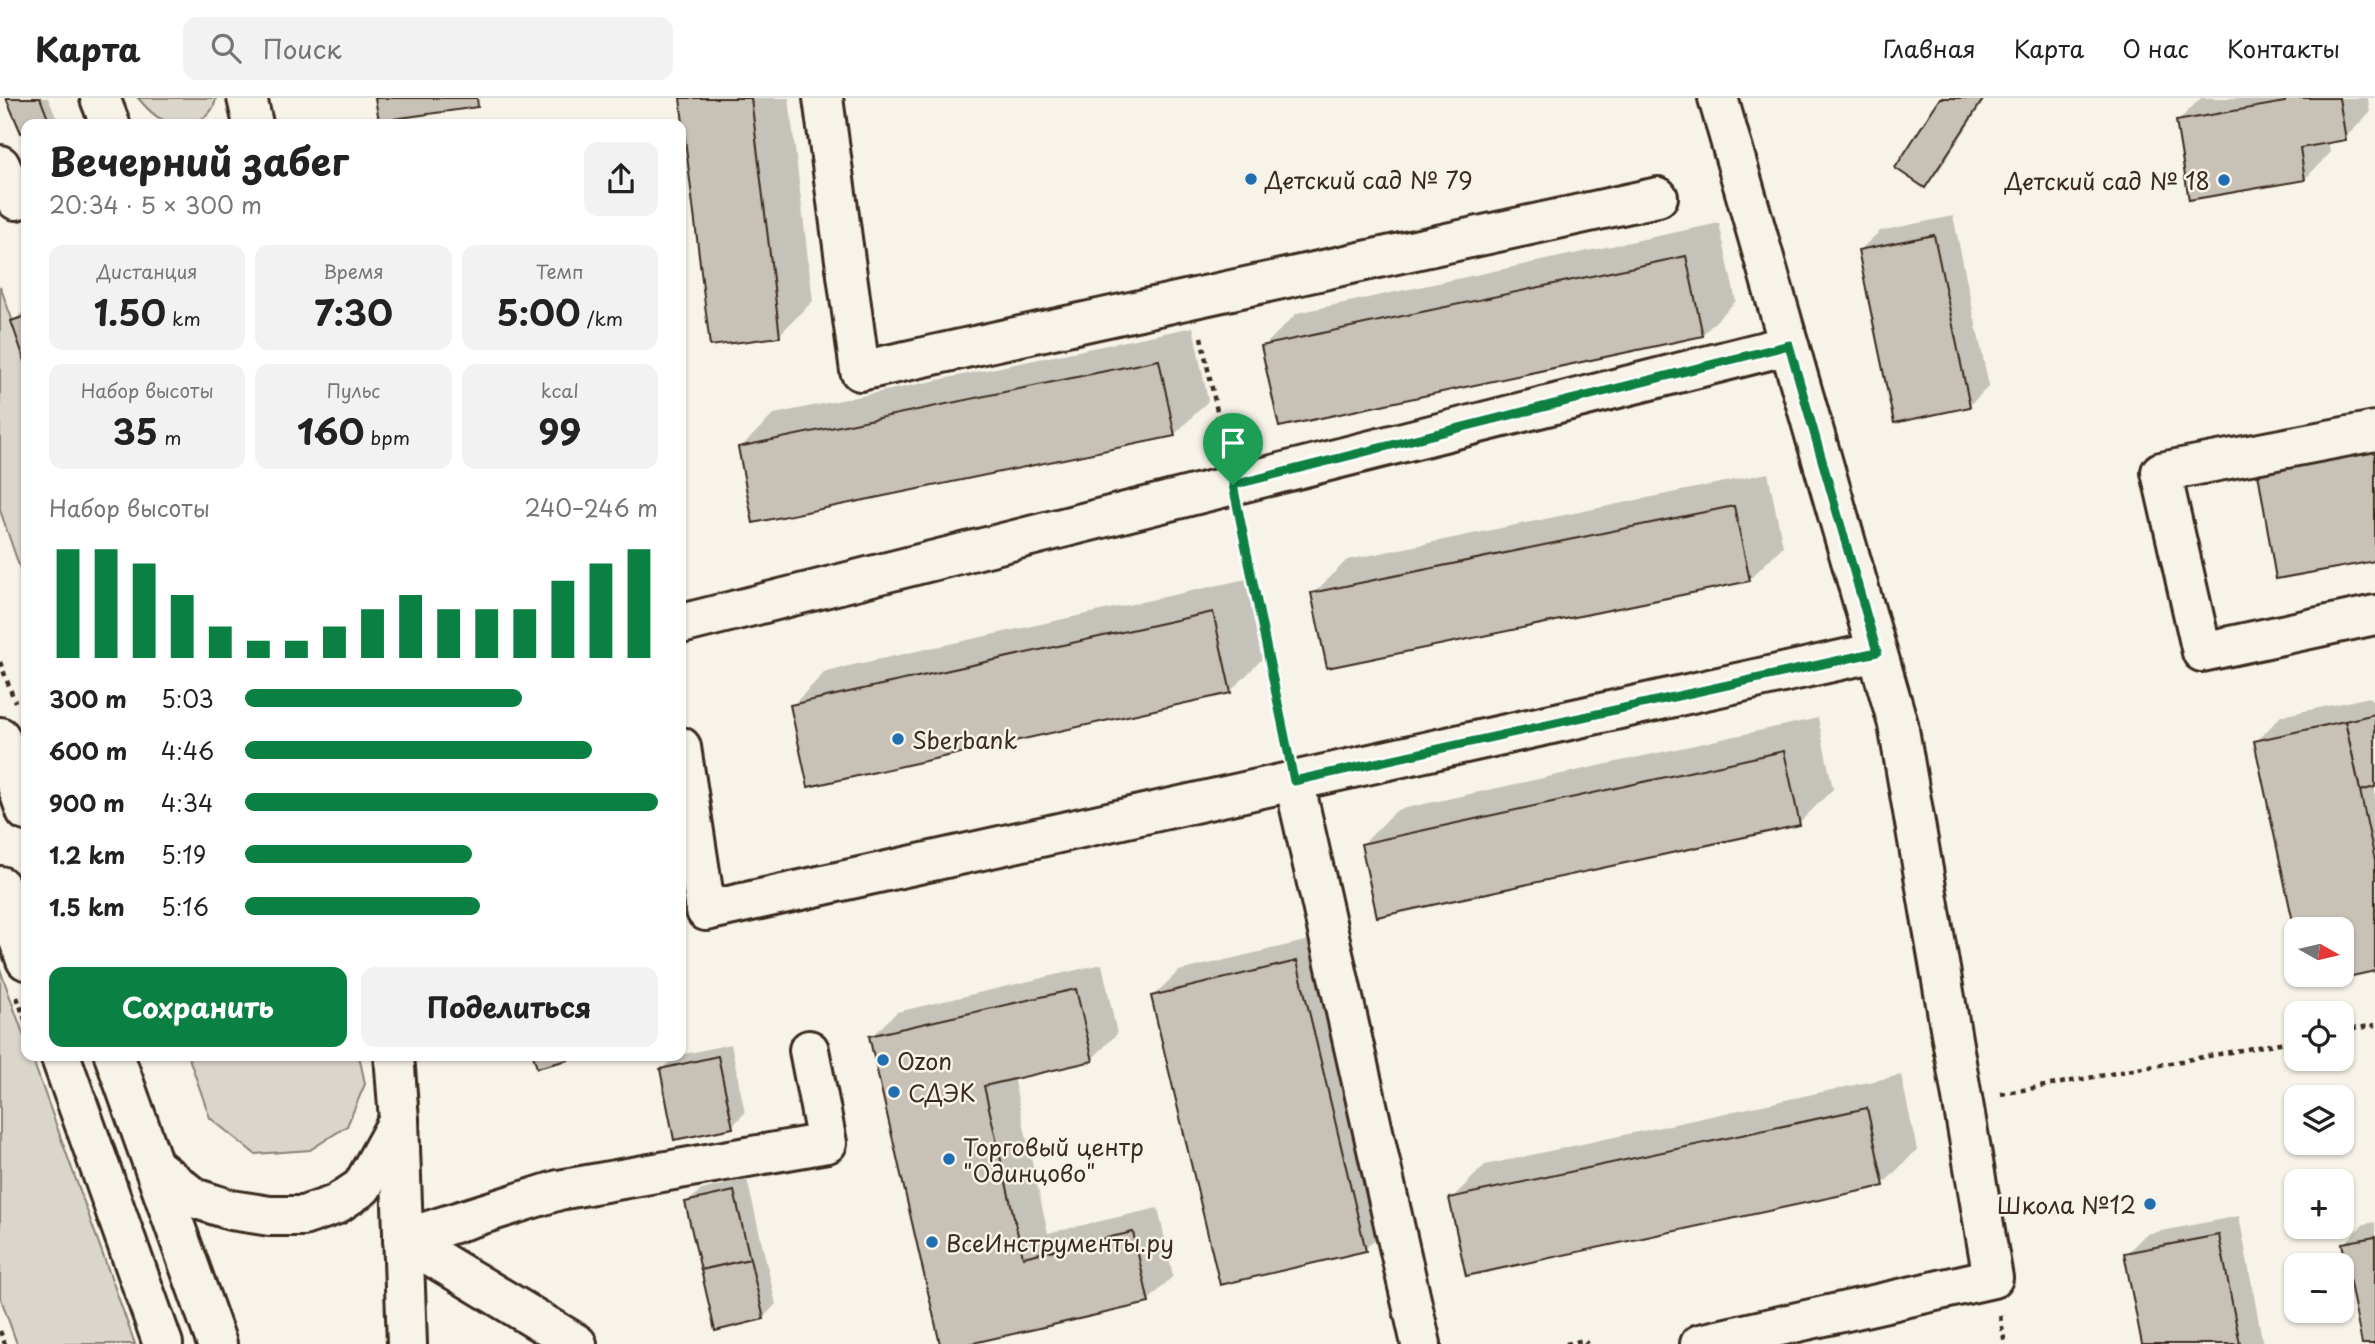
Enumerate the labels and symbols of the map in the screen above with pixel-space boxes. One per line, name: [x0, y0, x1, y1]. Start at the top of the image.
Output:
place label: Детский сад № 79: [1264, 162, 1473, 197]
place label: Детский сад № 18: [2004, 163, 2210, 198]
marker: Детский сад № 79: [1243, 171, 1259, 187]
marker: Детский сад № 18: [2216, 172, 2232, 188]
pin: [1203, 413, 1263, 485]
place label: Sberbank: [912, 722, 1017, 757]
marker: Sberbank: [890, 731, 906, 747]
north arrow: [2284, 917, 2354, 987]
place label: Ozon: [897, 1043, 952, 1078]
marker: Ozon: [875, 1052, 891, 1068]
place label: СДЭК: [908, 1075, 975, 1110]
marker: СДЭК: [886, 1084, 902, 1100]
place label: Торговый центр "Одинцово": [963, 1129, 1144, 1190]
marker: Торговый центр "Одинцово": [941, 1151, 957, 1167]
place label: Школа №12: [1997, 1187, 2136, 1222]
marker: Школа №12: [2142, 1196, 2158, 1212]
place label: ВсеИнструменты.ру: [946, 1225, 1174, 1260]
marker: ВсеИнструменты.ру: [924, 1234, 940, 1250]

